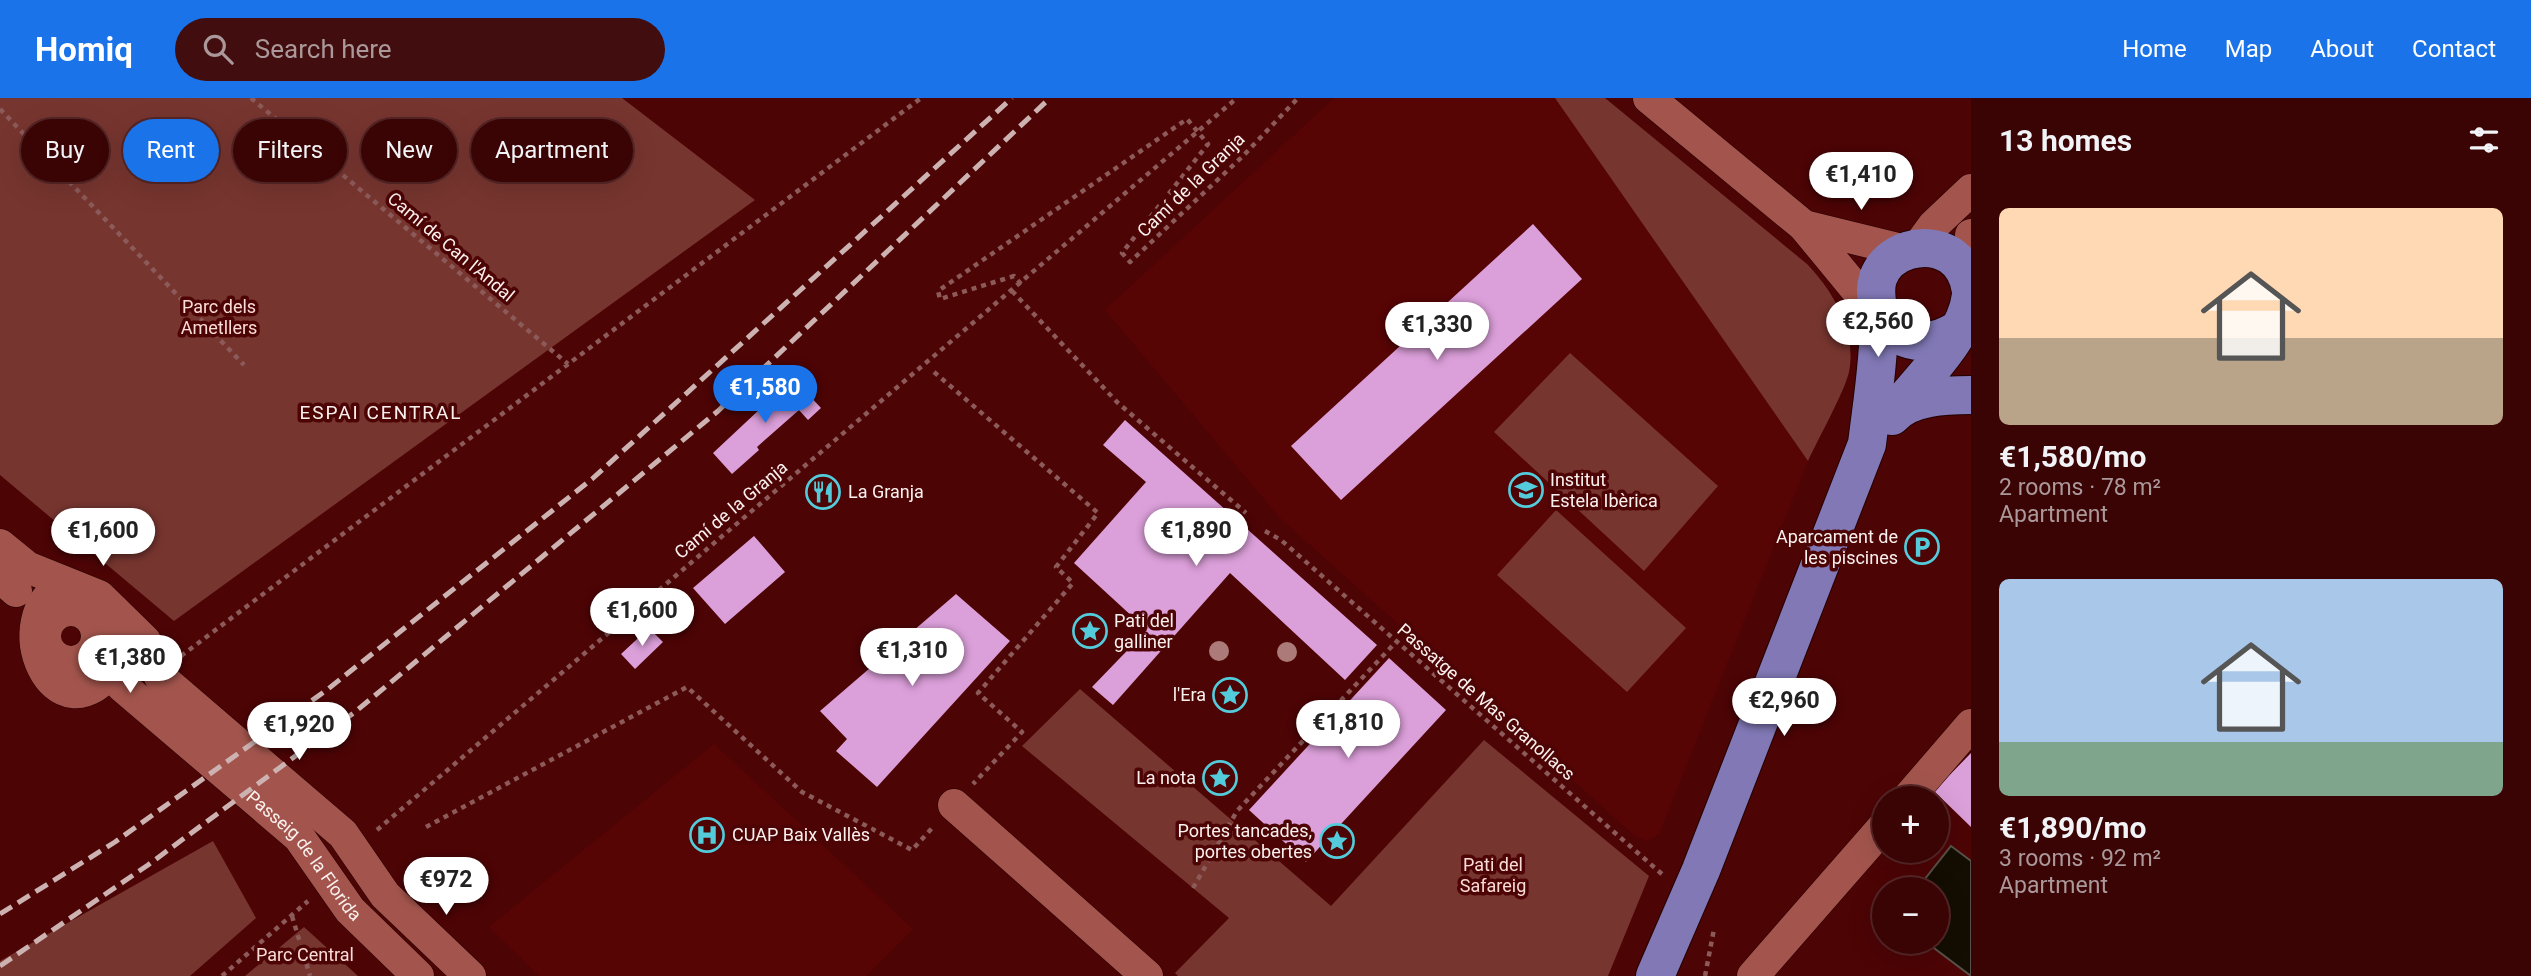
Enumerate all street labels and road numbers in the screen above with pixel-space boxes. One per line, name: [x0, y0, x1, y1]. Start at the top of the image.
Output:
street label: Camí de la Granja: [1133, 128, 1249, 241]
street label: Camí de Can l'Andal: [384, 188, 519, 306]
street label: Camí de la Granja: [670, 456, 791, 563]
street label: Passatge de Mas Granollacs: [1393, 619, 1579, 784]
street label: Passeig de la Florida: [243, 786, 366, 925]

